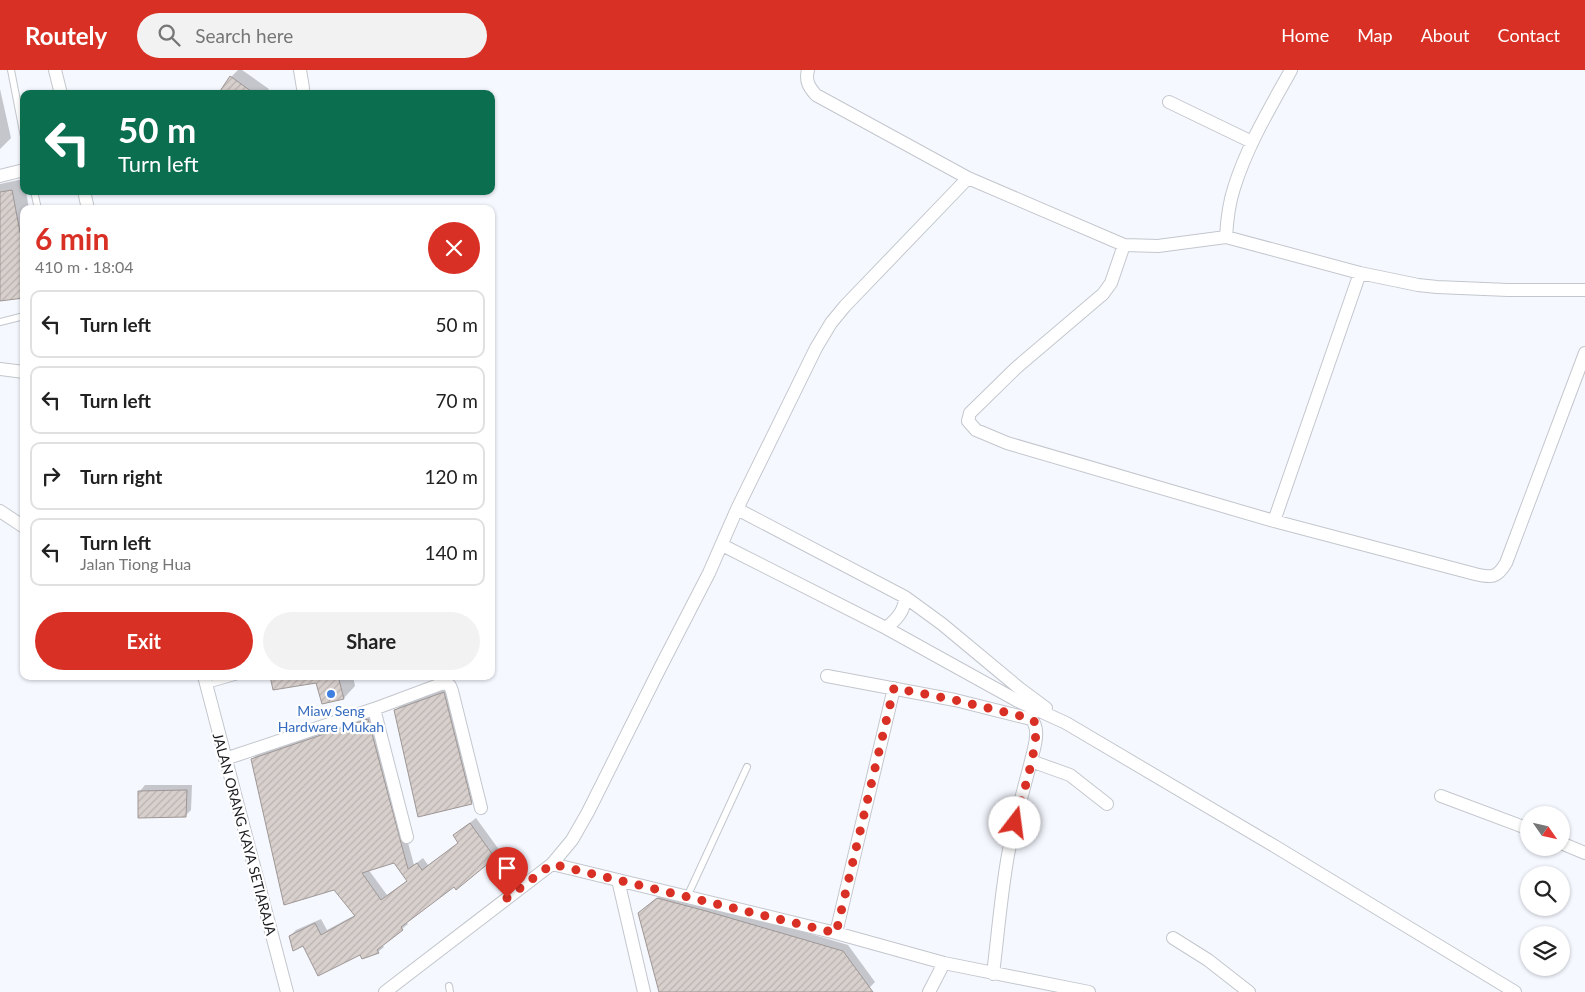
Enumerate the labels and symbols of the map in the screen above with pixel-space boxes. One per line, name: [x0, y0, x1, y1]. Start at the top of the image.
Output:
marker: Miaw Seng Hardware Mukah: [325, 688, 337, 700]
place label: Miaw Seng Hardware Mukah: [278, 702, 384, 735]
street label: JALAN ORANG KAYA SETIARAJA: [210, 731, 280, 938]
position arrow: [988, 796, 1040, 848]
north arrow: [1520, 806, 1570, 856]
pin: [486, 847, 528, 898]

